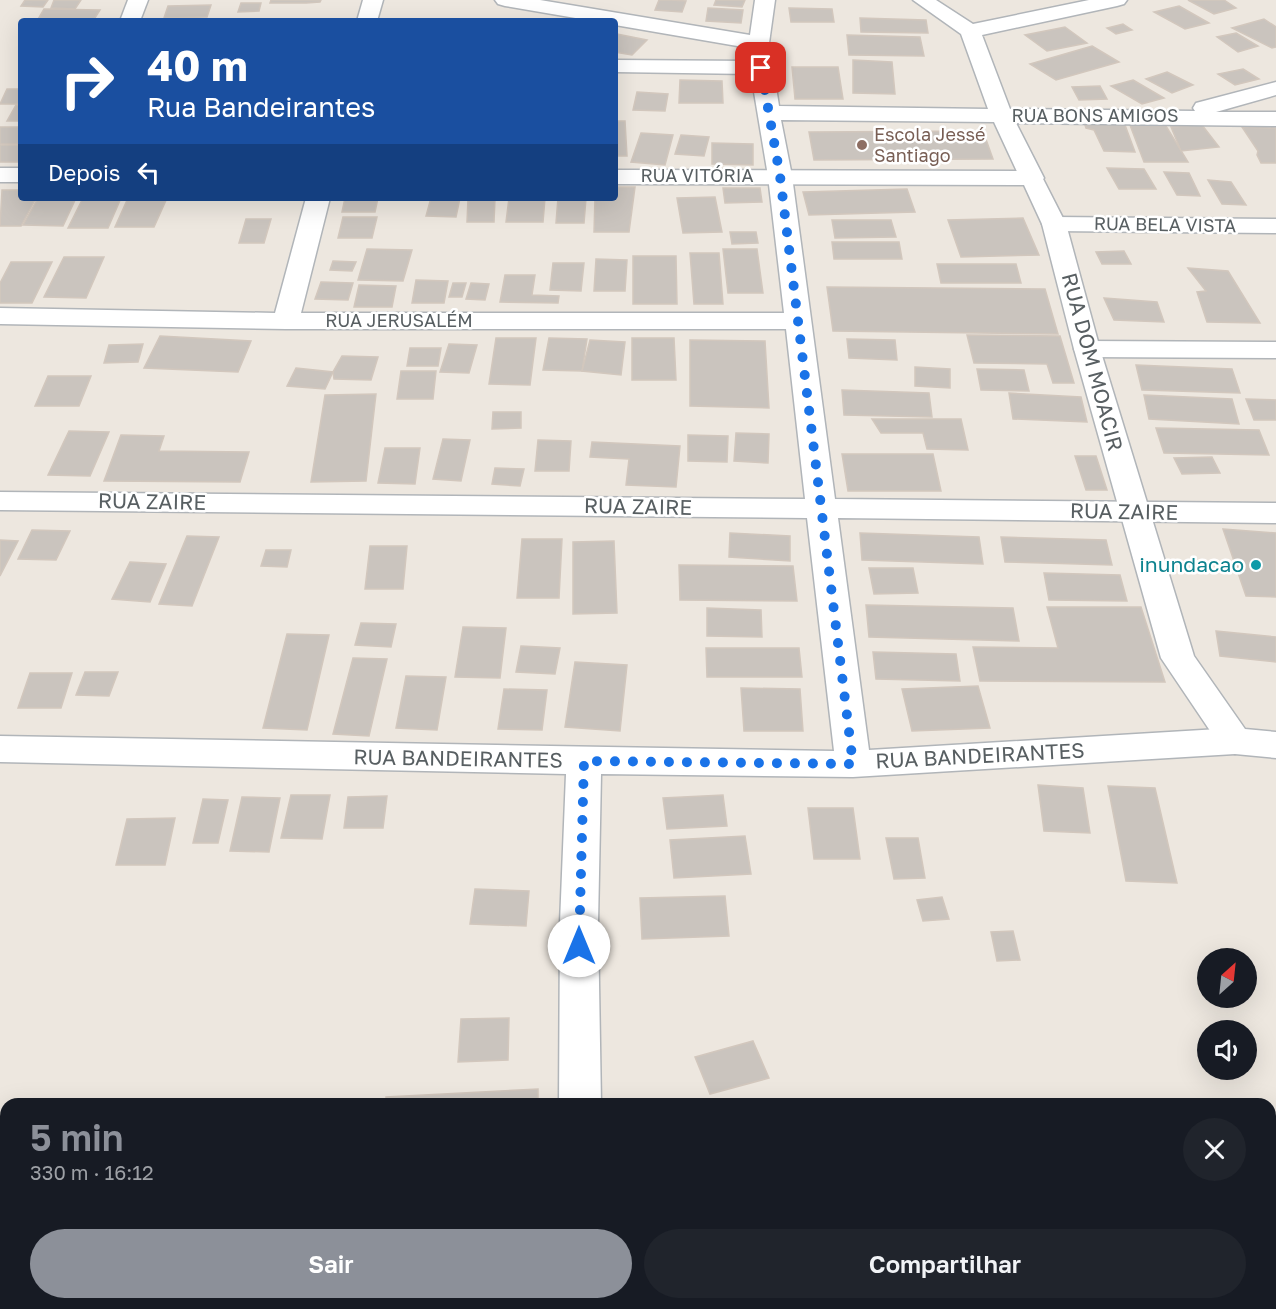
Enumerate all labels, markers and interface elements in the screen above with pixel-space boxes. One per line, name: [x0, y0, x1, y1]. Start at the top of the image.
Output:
text: 40 m: [147, 40, 248, 90]
icon: right: [48, 42, 126, 120]
pin: [735, 42, 786, 93]
icon: arrive: [744, 51, 777, 84]
text: Rua Bandeirantes: [147, 91, 375, 123]
street label: RUA BONS AMIGOS: [1012, 104, 1178, 126]
place label: Escola Jessé Santiago: [874, 123, 986, 166]
marker: Escola Jessé Santiago: [855, 138, 869, 152]
icon: left: [132, 156, 165, 189]
text: Depois: [48, 159, 120, 186]
street label: RUA VITÓRIA: [640, 164, 754, 186]
street label: RUA BELA VISTA: [1094, 212, 1236, 236]
street label: RUA DOM MOACIR: [1057, 270, 1129, 454]
street label: RUA JERUSALÉM: [325, 309, 473, 331]
street label: RUA ZAIRE: [98, 487, 206, 515]
street label: RUA ZAIRE: [584, 492, 692, 520]
street label: RUA ZAIRE: [1070, 497, 1178, 525]
place label: inundacao: [1139, 551, 1244, 577]
marker: inundacao: [1249, 558, 1263, 572]
street label: RUA BANDEIRANTES: [875, 737, 1085, 773]
street label: RUA BANDEIRANTES: [353, 743, 563, 773]
position arrow: [547, 914, 611, 978]
north arrow: [1197, 948, 1257, 1008]
map controls: [1197, 948, 1257, 1080]
button: sound: [1197, 1020, 1257, 1080]
text: 5 min: [30, 1116, 124, 1159]
button: close: [1183, 1118, 1246, 1181]
text: 330 m · 16:12: [30, 1160, 154, 1184]
button: Sair: [30, 1229, 632, 1298]
button: Compartilhar: [644, 1229, 1246, 1298]

